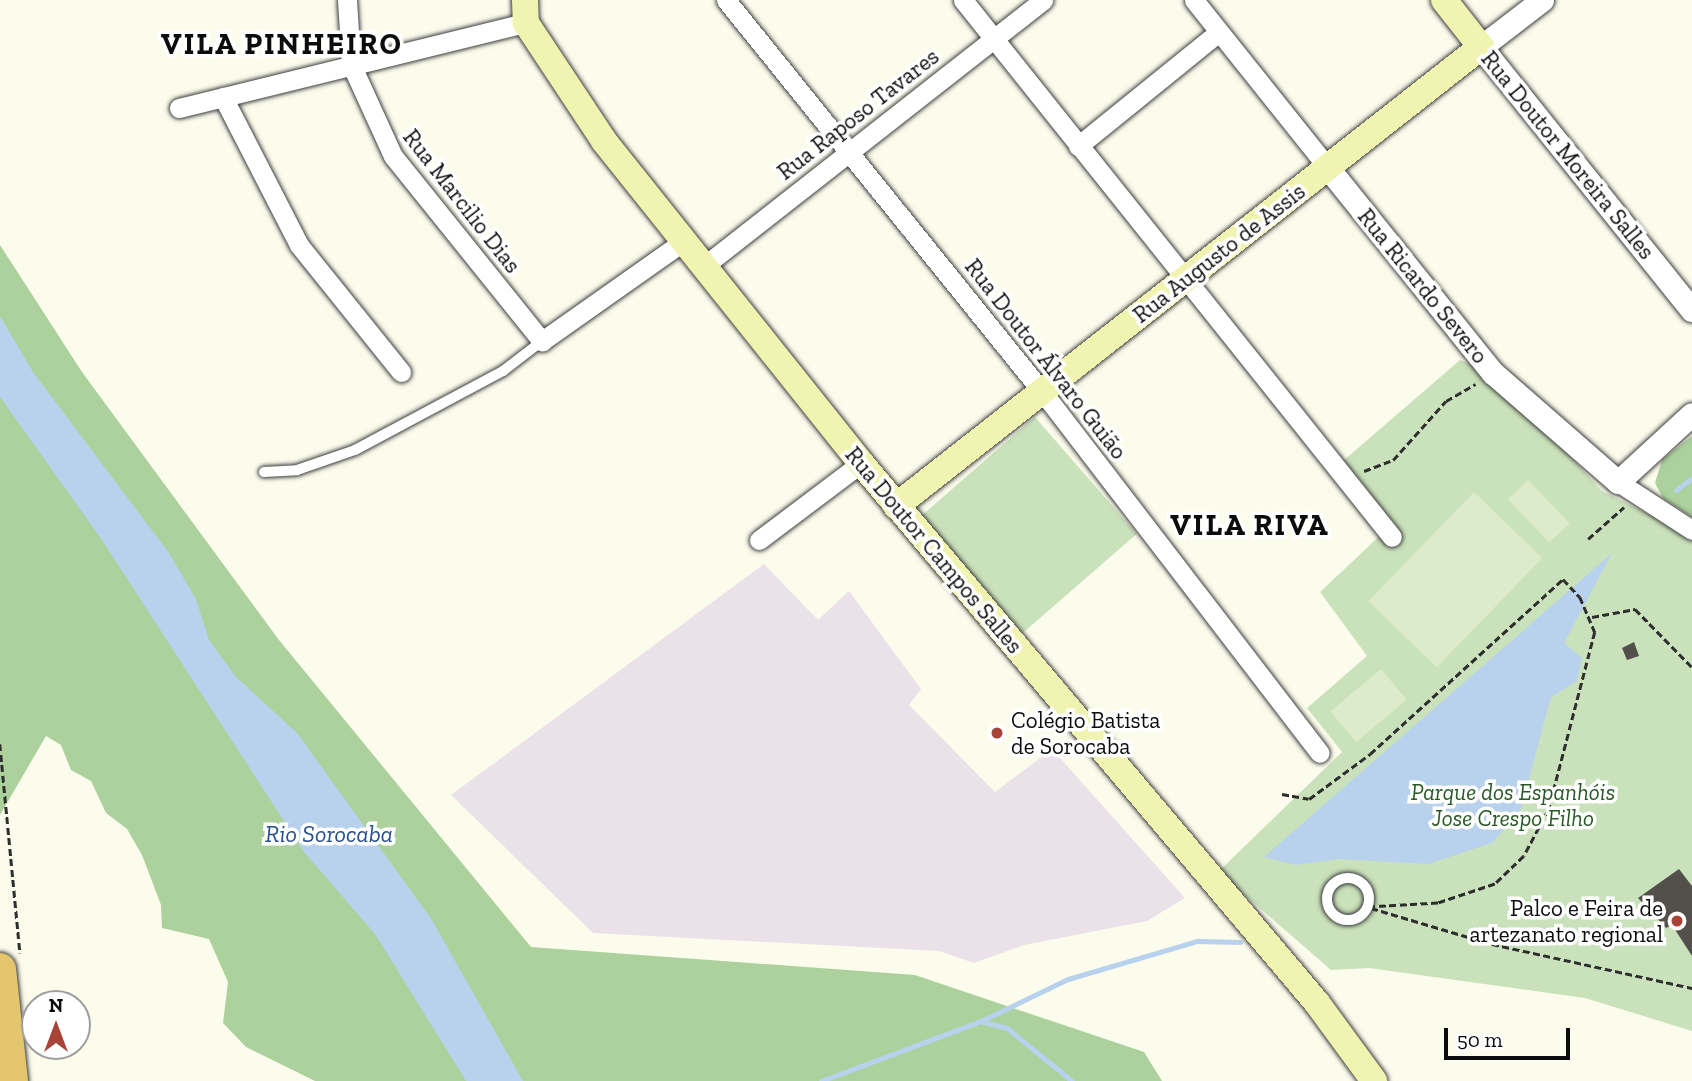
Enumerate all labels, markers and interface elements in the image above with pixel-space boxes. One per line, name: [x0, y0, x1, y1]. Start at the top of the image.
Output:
district label: VILA PINHEIRO: [162, 26, 402, 62]
street label: Rua Raposo Tavares: [772, 42, 944, 186]
street label: Rua Doutor Moreira Salles: [1475, 45, 1661, 265]
street label: Rua Marcilio Dias: [397, 124, 527, 278]
street label: Rua Augusto de Assis: [1127, 177, 1311, 329]
street label: Rua Ricardo Severo: [1352, 203, 1494, 369]
street label: Rua Doutor Álvaro Guião: [959, 253, 1133, 465]
street label: Rua Doutor Campos Salles: [839, 441, 1029, 659]
district label: VILA RIVA: [1171, 507, 1329, 543]
place label: Colégio Batista de Sorocaba: [1011, 706, 1160, 760]
marker: Colégio Batista de Sorocaba: [989, 725, 1005, 741]
park label: Parque dos Espanhóis Jose Crespo Filho: [1411, 778, 1615, 832]
water label: Rio Sorocaba: [265, 820, 393, 848]
place label: Palco e Feira de artezanato regional: [1470, 894, 1663, 948]
marker: Palco e Feira de artezanato regional: [1669, 913, 1685, 929]
north arrow: [21, 990, 91, 1060]
text: N: [49, 994, 63, 1017]
scale bar: [1447, 1014, 1573, 1058]
text: 50 m: [1457, 1027, 1503, 1052]

